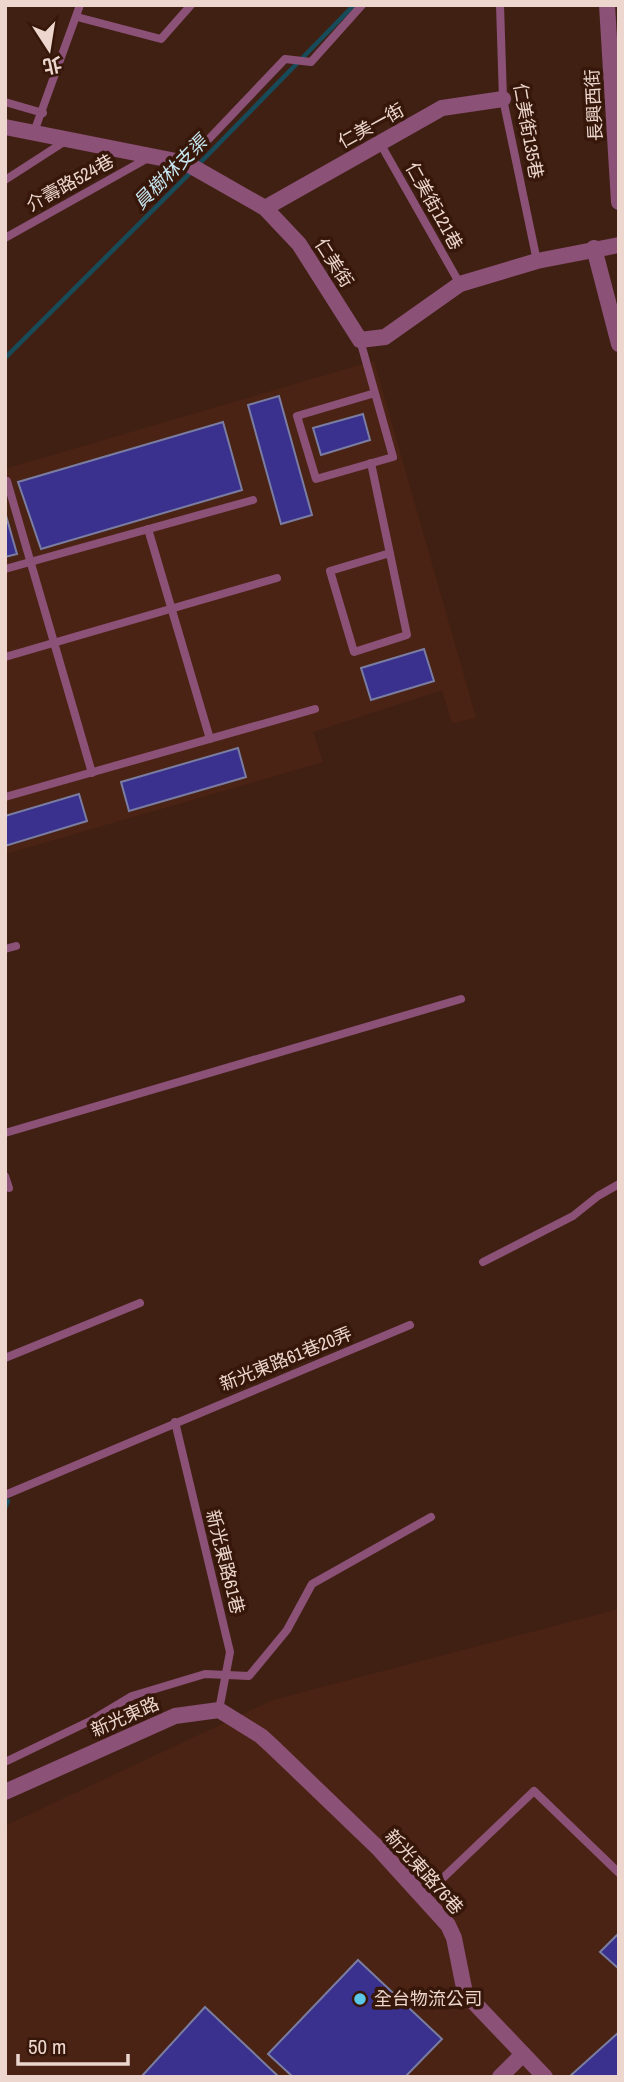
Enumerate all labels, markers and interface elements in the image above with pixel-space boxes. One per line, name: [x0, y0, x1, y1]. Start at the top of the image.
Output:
north arrow: [14, 14, 84, 84]
text: 北: [41, 51, 65, 80]
street label: 長興西街: [579, 68, 608, 142]
street label: 仁美街135巷: [508, 81, 549, 181]
street label: 仁美一街: [333, 97, 408, 154]
water label: 員樹林支渠: [127, 127, 215, 215]
street label: 介壽路524巷: [21, 148, 118, 217]
street label: 仁美街121巷: [400, 157, 469, 254]
street label: 仁美街: [309, 233, 360, 292]
street label: 新光東路61巷20弄: [216, 1321, 356, 1397]
street label: 新光東路61巷: [200, 1507, 250, 1617]
street label: 新光東路: [87, 1690, 163, 1743]
street label: 新光東路76巷: [379, 1824, 469, 1920]
place label: 全台物流公司: [374, 1986, 482, 2011]
marker: 全台物流公司: [352, 1991, 368, 2007]
scale bar: [18, 2022, 128, 2066]
text: 50 m: [28, 2032, 66, 2061]

